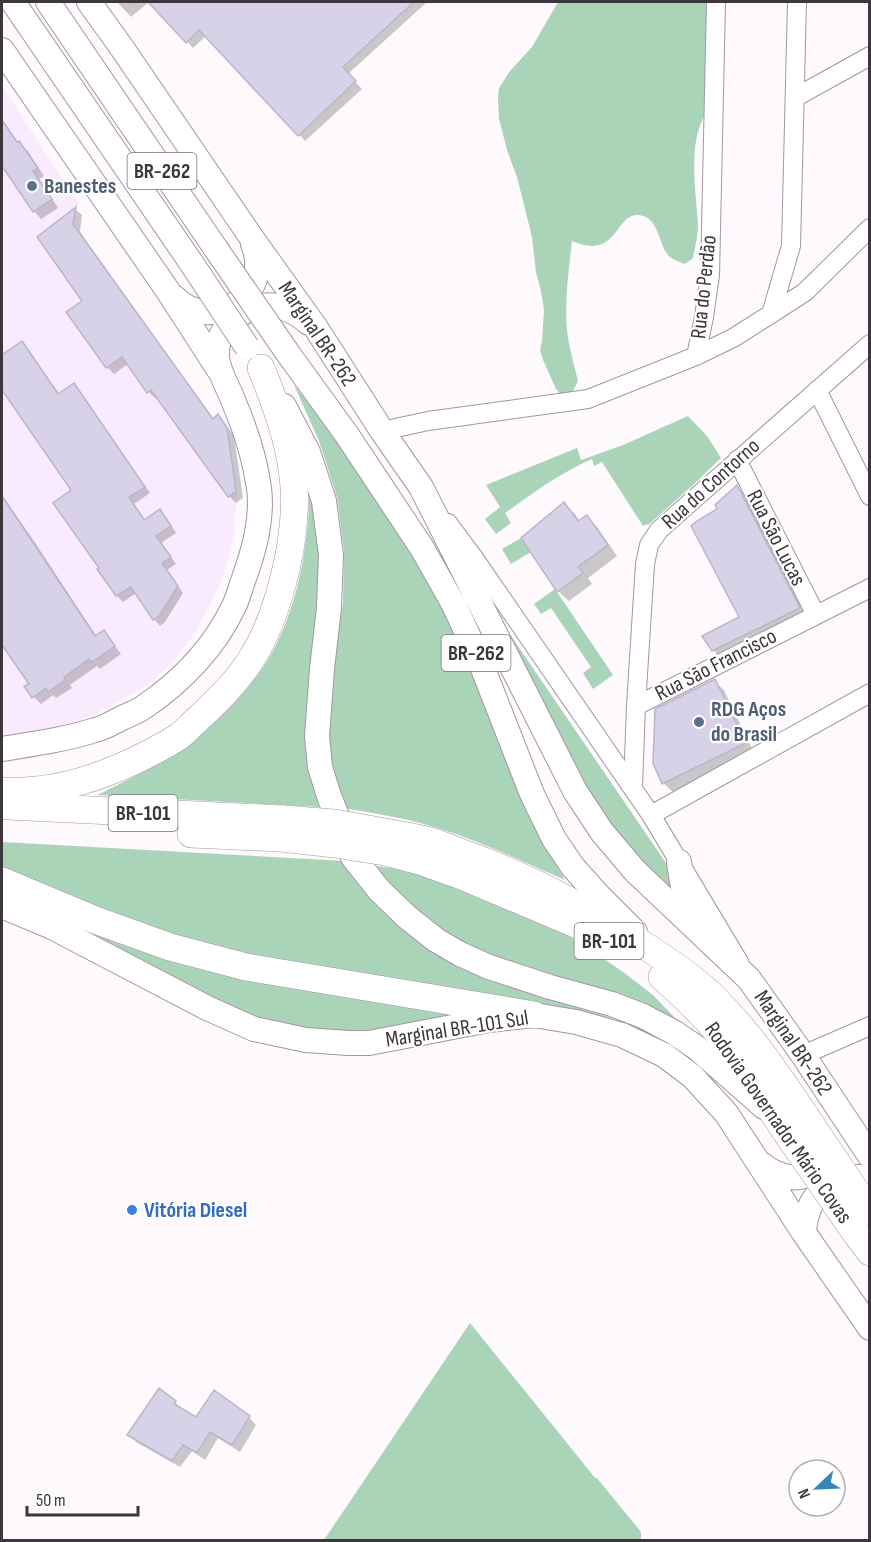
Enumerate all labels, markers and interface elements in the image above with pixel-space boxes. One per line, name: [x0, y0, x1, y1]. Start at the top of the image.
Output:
road number: BR-262: [128, 153, 196, 189]
place label: Banestes: [44, 173, 116, 200]
marker: Banestes: [25, 179, 39, 193]
street label: Rua do Perdão: [685, 234, 723, 340]
street label: Marginal BR-262: [272, 276, 362, 392]
street label: Rua do Contorno: [656, 433, 766, 535]
street label: Rua São Lucas: [740, 486, 812, 591]
street label: Rua São Francisco: [651, 623, 781, 707]
road number: BR-262: [442, 635, 510, 671]
place label: RDG Aços do Brasil: [711, 696, 786, 748]
marker: RDG Aços do Brasil: [692, 715, 706, 729]
road number: BR-101: [108, 795, 178, 831]
road number: BR-101: [574, 923, 644, 959]
street label: Marginal BR-262: [748, 985, 838, 1101]
street label: Marginal BR-101 Sul: [384, 1004, 530, 1054]
street label: Rodovia Governador Mário Covas: [698, 1017, 858, 1229]
place label: Vitória Diesel: [144, 1197, 247, 1224]
marker: Vitória Diesel: [125, 1203, 139, 1217]
north arrow: [787, 1458, 847, 1518]
scale bar: [27, 1479, 138, 1517]
text: N: [794, 1486, 815, 1501]
text: 50 m: [36, 1490, 66, 1511]

